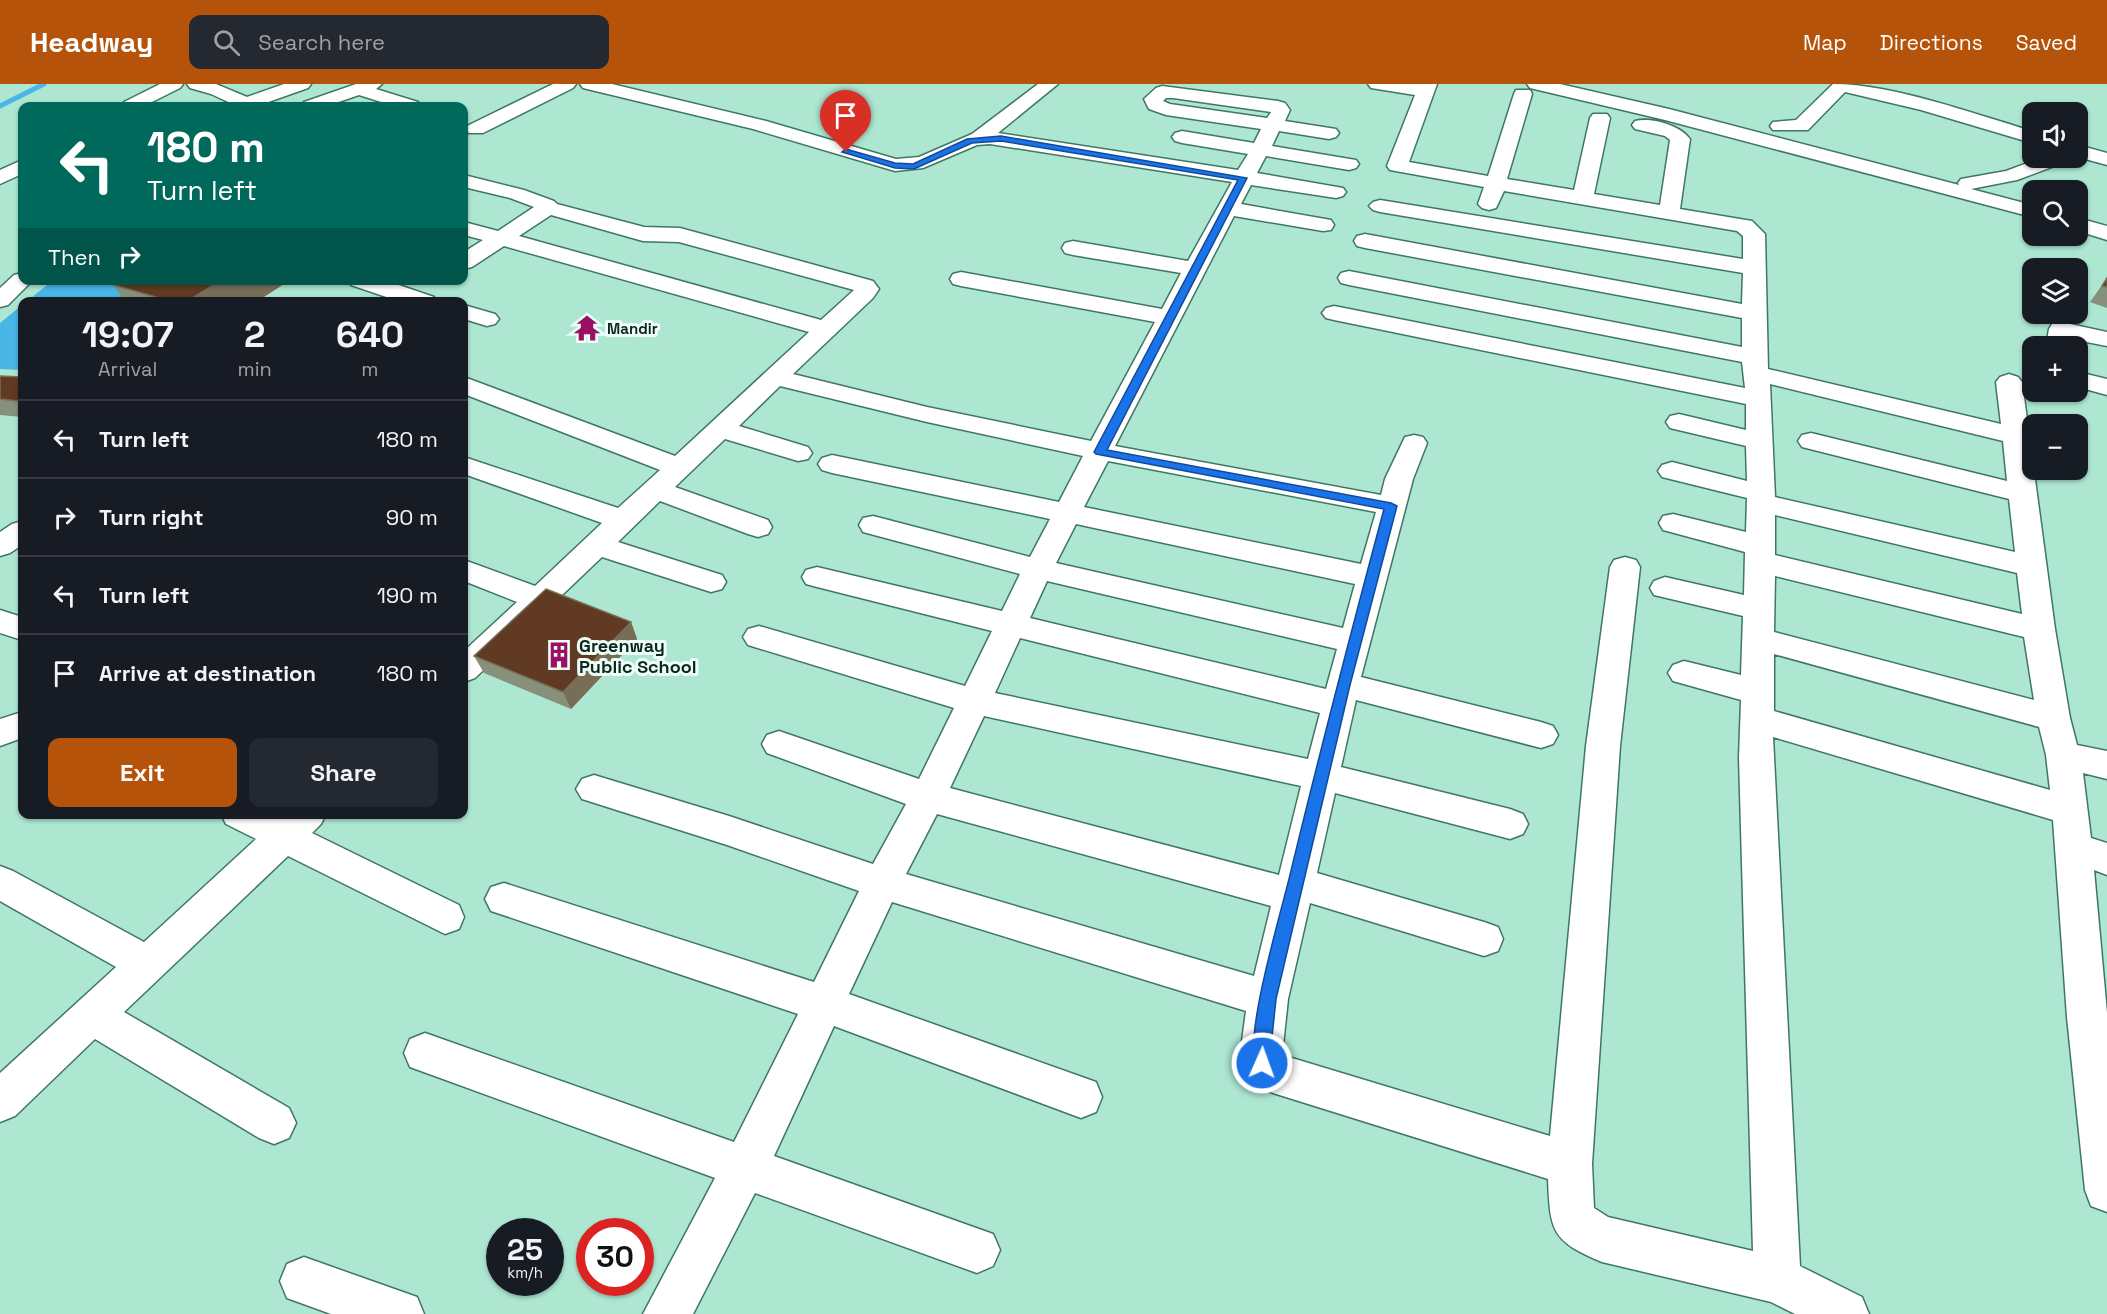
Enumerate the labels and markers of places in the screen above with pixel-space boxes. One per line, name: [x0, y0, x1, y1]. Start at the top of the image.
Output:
pin: [820, 90, 871, 152]
temple icon: Mandir: [572, 313, 602, 343]
place label: Mandir: [607, 319, 658, 338]
place label: Greenway Public School: [579, 634, 697, 678]
building icon: Greenway Public School: [544, 640, 574, 670]

